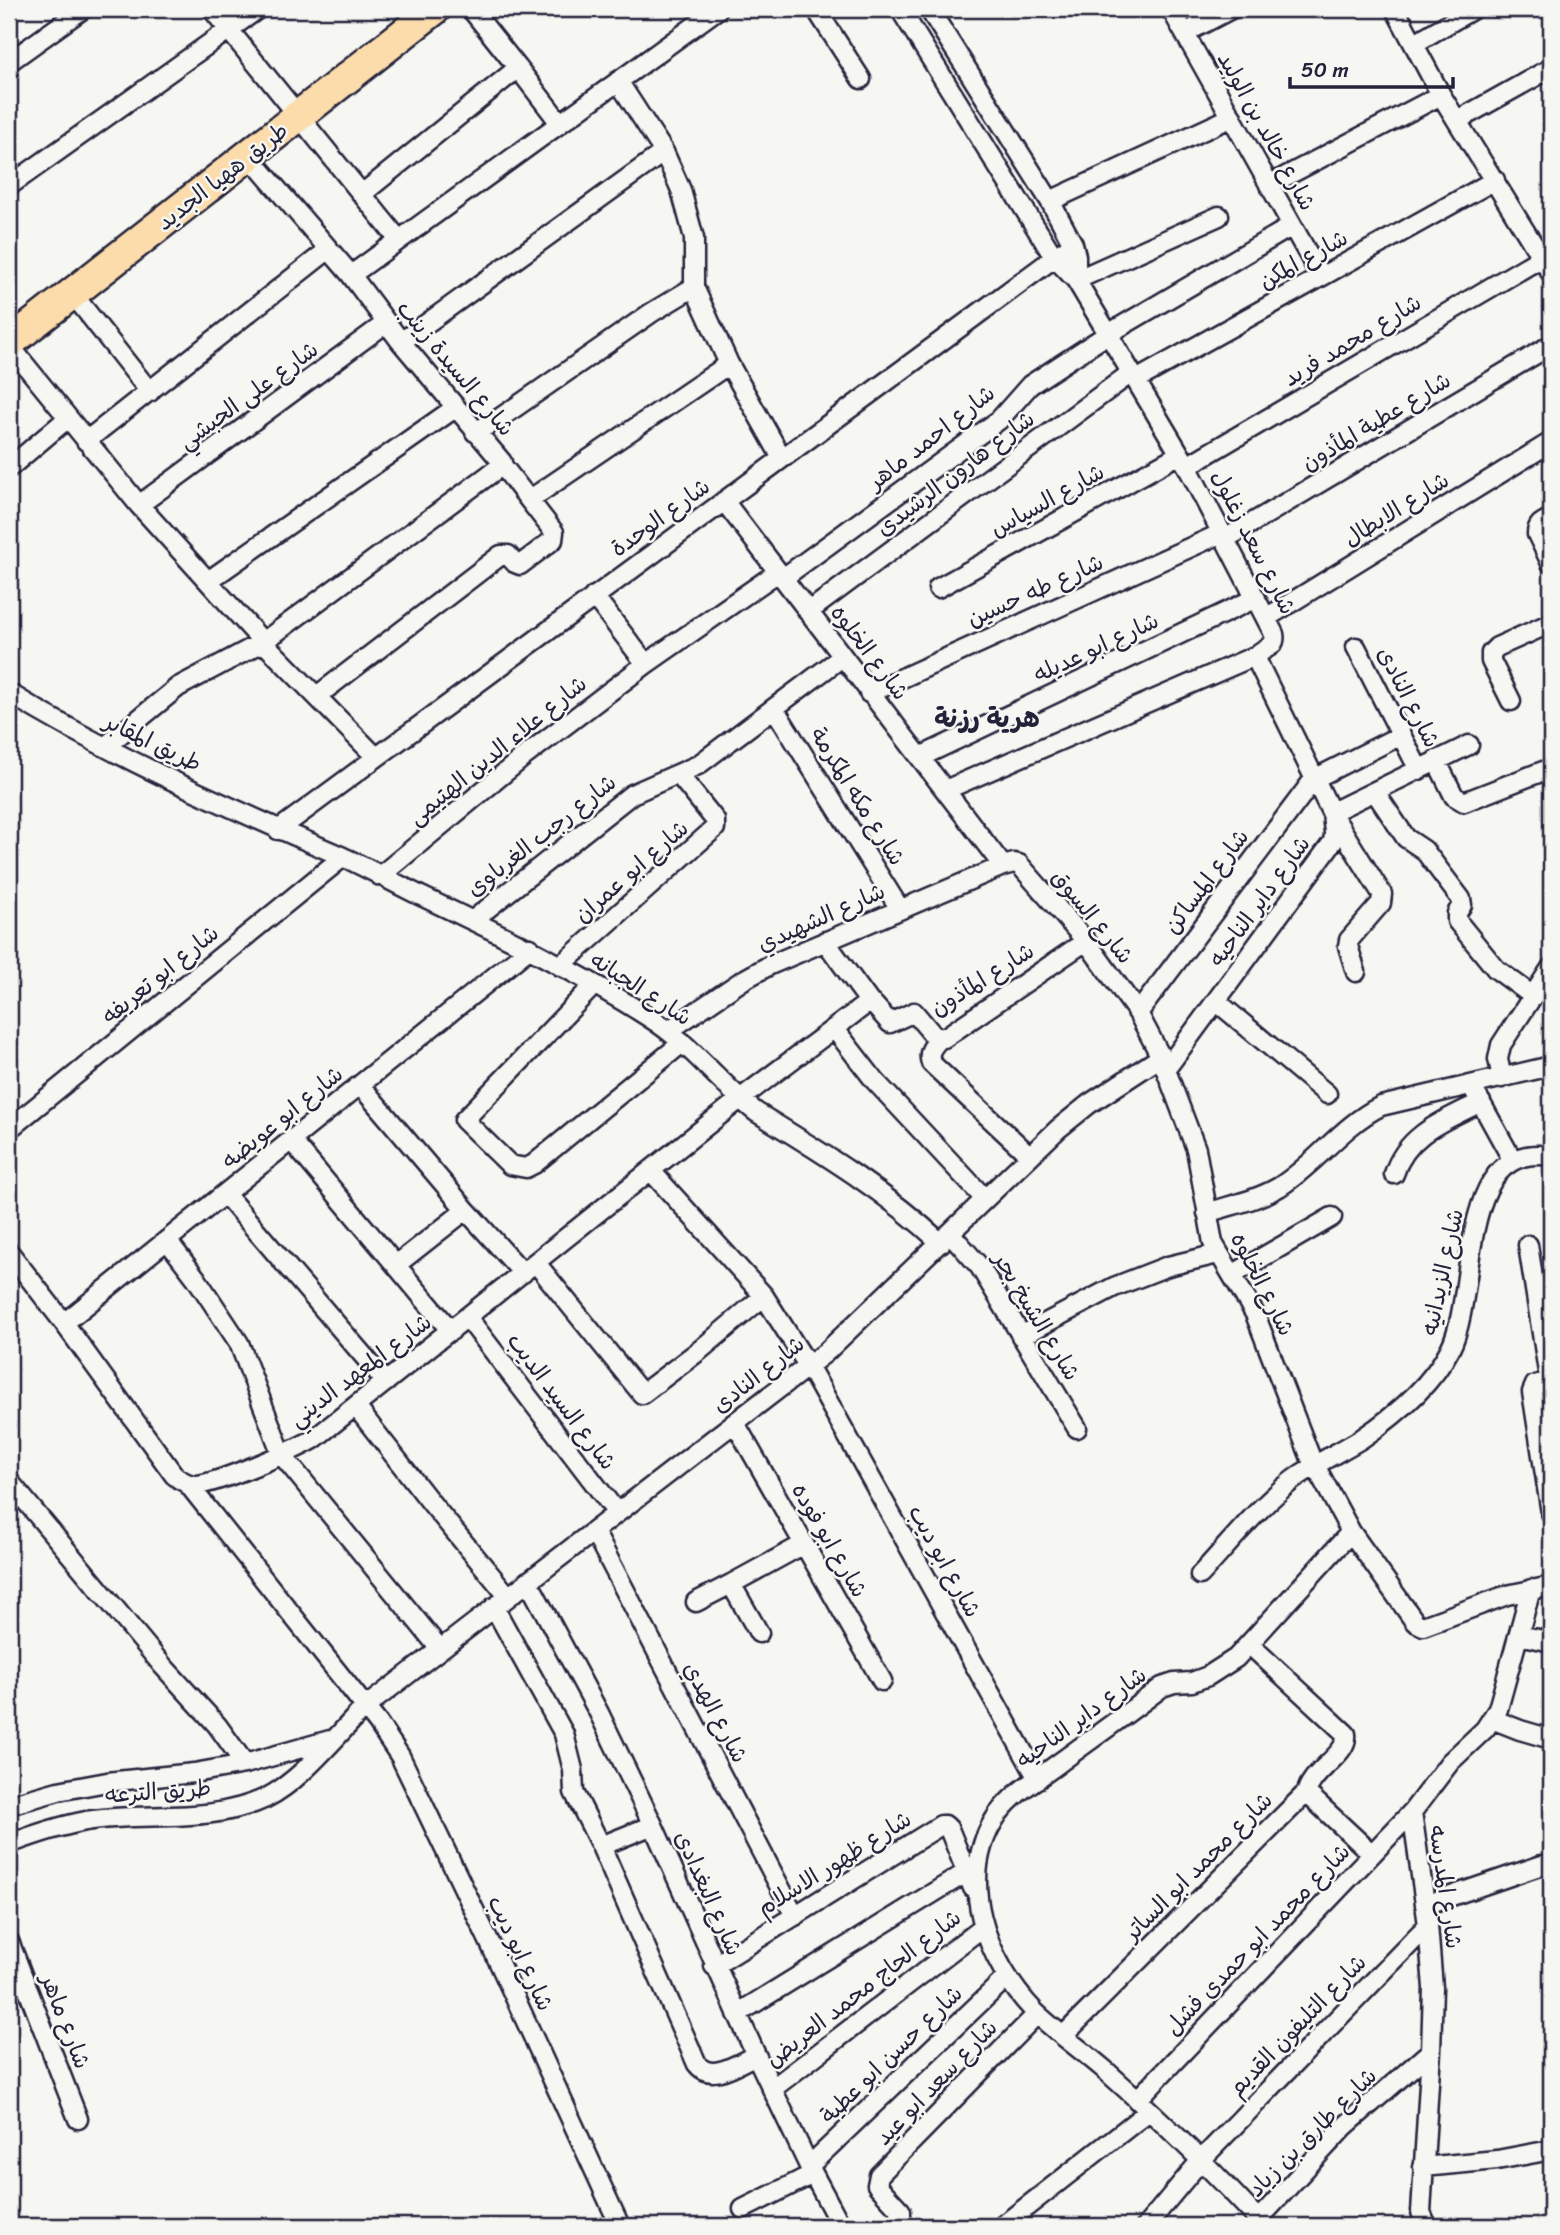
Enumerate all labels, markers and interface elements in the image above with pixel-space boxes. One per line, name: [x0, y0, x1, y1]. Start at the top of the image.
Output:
street label: شارع خالد بن الوليد: [1206, 44, 1327, 219]
scale bar: [1290, 46, 1453, 90]
text: 50 m: [1301, 51, 1349, 89]
street label: طريق ههيا الجديد: [147, 111, 298, 242]
street label: شارع المكن: [1251, 218, 1356, 301]
street label: شارع محمد فريد: [1275, 283, 1430, 398]
street label: شارع السيدة زينب: [386, 291, 526, 446]
street label: شارع على الحبشي: [169, 330, 328, 461]
street label: شارع عطية المأذون: [1293, 360, 1459, 483]
street label: شارع احمد ماهر: [856, 374, 1005, 502]
street label: شارع هارون الرشيدى: [867, 399, 1044, 547]
street label: شارع السياس: [982, 452, 1112, 549]
street label: شارع الابطال: [1335, 460, 1458, 558]
street label: شارع سعد زغلول: [1199, 462, 1308, 622]
street label: شارع الوحدة: [601, 467, 719, 568]
street label: شارع طه حسين: [960, 542, 1110, 639]
street label: شارع الخلوه: [819, 595, 920, 710]
street label: شارع ابو عديله: [1026, 600, 1166, 695]
street label: شارع النادى: [1365, 639, 1452, 755]
street label: شارع علاء الدين الهتيمى: [398, 665, 596, 836]
district label: هرية رزنة: [934, 695, 1040, 741]
street label: طريق المقابر: [95, 700, 209, 784]
street label: شارع مكه المكرمة: [798, 719, 917, 874]
street label: شارع رجب الغرباوى: [457, 763, 626, 908]
street label: شارع ابو عمران: [564, 809, 699, 934]
street label: شارع المساكن: [1153, 819, 1260, 943]
street label: شارع داير الناحيه: [1197, 827, 1321, 976]
street label: شارع السوق: [1041, 859, 1144, 974]
street label: شارع الشهيدي: [750, 871, 892, 964]
street label: شارع ابو تعريفه: [92, 914, 228, 1035]
street label: شارع المأذون: [922, 931, 1043, 1028]
street label: شارع الجبانه: [581, 940, 700, 1037]
street label: شارع ابو عويضه: [212, 1055, 353, 1180]
street label: شارع الزيدانيه: [1409, 1205, 1476, 1339]
street label: شارع الخلوه: [1219, 1225, 1306, 1344]
street label: شارع الشيخ بحر: [981, 1242, 1092, 1389]
street label: شارع المعهد الديني: [280, 1302, 441, 1438]
street label: شارع السيد الديب: [496, 1323, 627, 1479]
street label: شارع النادى: [703, 1325, 814, 1424]
street label: شارع ابو فوده: [780, 1475, 879, 1606]
street label: شارع ابو ديب: [897, 1497, 993, 1625]
street label: شارع الهدي: [672, 1654, 760, 1770]
street label: شارع داير الناحيه: [1007, 1655, 1156, 1779]
street label: طريق الترعه: [104, 1767, 213, 1816]
street label: شارع محمد ابو الساتر: [1112, 1782, 1283, 1952]
street label: شارع ظهور الاسلام: [749, 1799, 920, 1928]
street label: شارع المدرسه: [1417, 1823, 1474, 1952]
street label: شارع البغدادى: [663, 1824, 754, 1962]
street label: شارع محمد ابو حمدى فشل: [1154, 1833, 1361, 2045]
street label: شارع ابو ديب: [476, 1888, 565, 2018]
street label: شارع الحاج محمد العريض: [756, 1898, 971, 2079]
street label: شارع التليفون القديم: [1218, 1944, 1377, 2107]
street label: شارع ماهر: [28, 1965, 103, 2075]
street label: شارع حسن ابو عطية: [810, 1975, 973, 2134]
street label: شارع سعد ابو عيد: [865, 2009, 1008, 2156]
street label: شارع طارق بن زياد: [1237, 2057, 1387, 2207]

